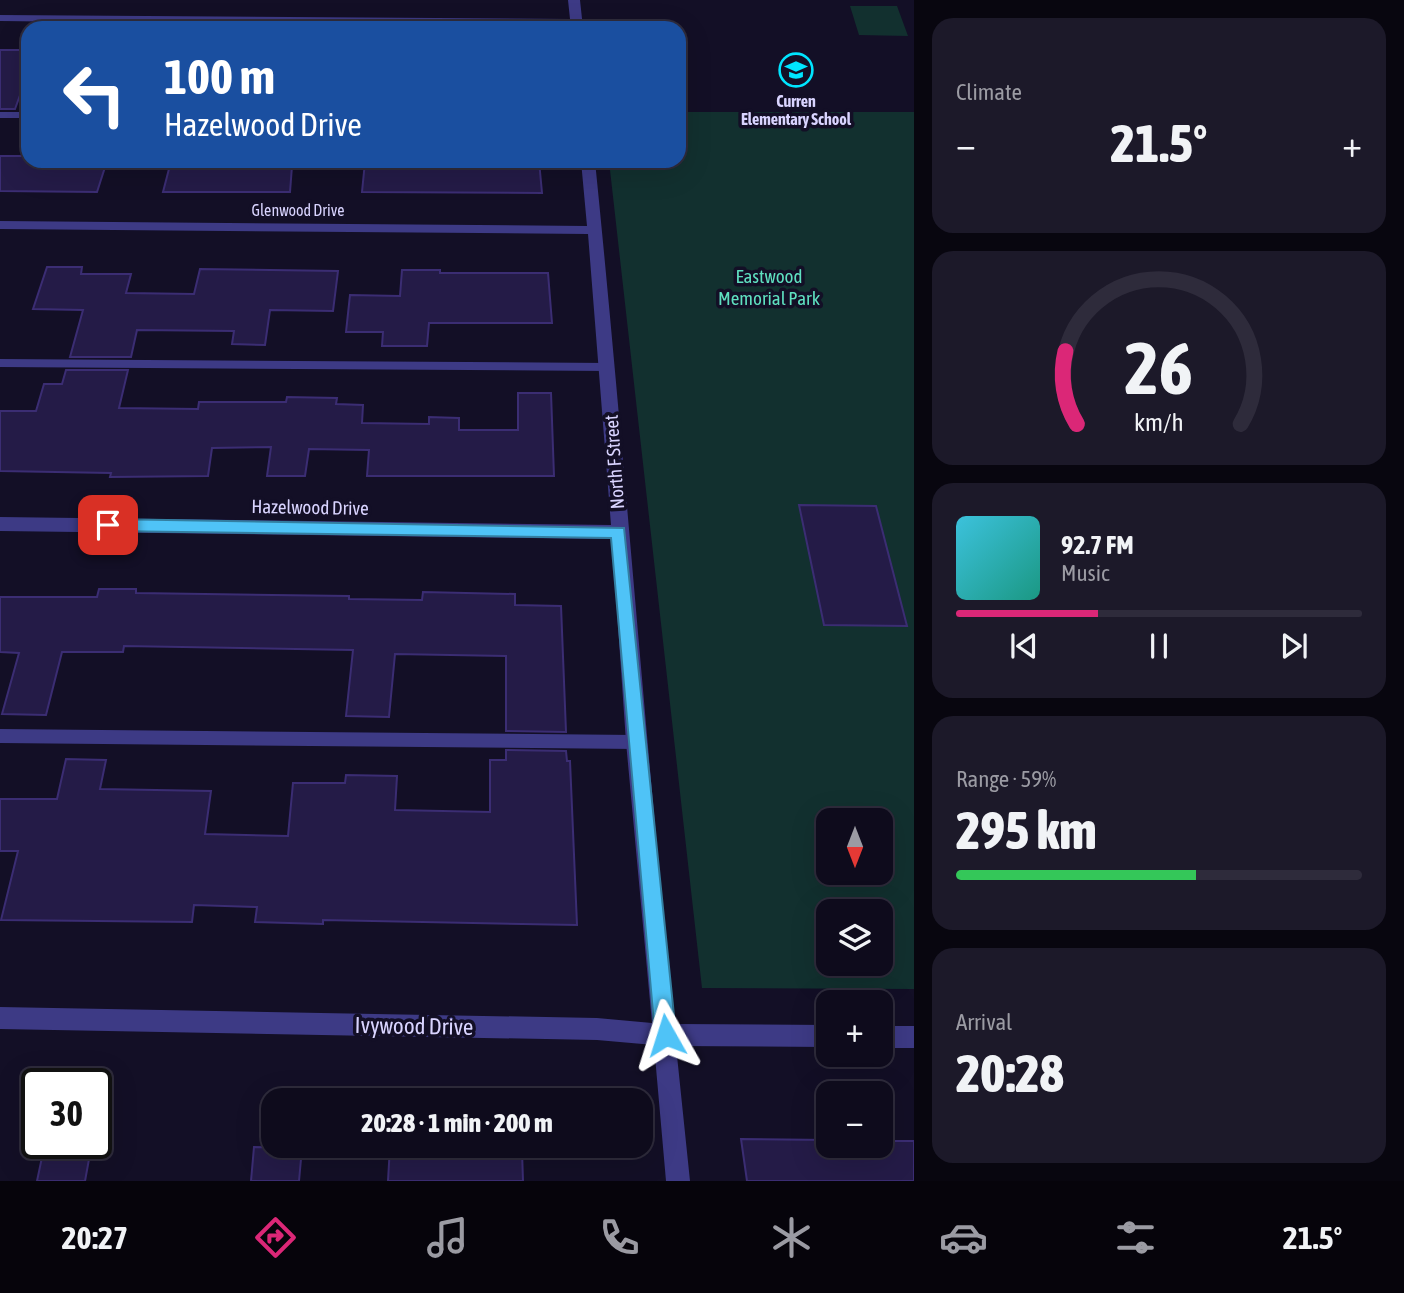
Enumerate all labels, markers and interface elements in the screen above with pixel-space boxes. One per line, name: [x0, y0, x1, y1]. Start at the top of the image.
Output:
text: 100 m: [164, 48, 275, 104]
icon: left: [49, 49, 140, 140]
school or university icon: Curren Elementary School: [777, 51, 815, 89]
text: Climate: [956, 79, 1022, 105]
place label: Curren Elementary School: [741, 92, 852, 128]
text: Hazelwood Drive: [164, 106, 362, 143]
text: 21.5°: [1111, 113, 1207, 173]
text: −: [956, 122, 976, 165]
text: +: [1342, 122, 1362, 165]
street label: Glenwood Drive: [252, 201, 344, 219]
park label: Eastwood Memorial Park: [718, 265, 821, 309]
text: 26: [1125, 326, 1193, 409]
text: km/h: [1134, 408, 1184, 436]
street label: North F Street: [600, 414, 628, 510]
pin: [78, 495, 138, 555]
street label: Hazelwood Drive: [251, 495, 369, 519]
icon: arrive: [89, 506, 127, 544]
text: 92.7 FM: [1061, 530, 1134, 560]
text: Music: [1061, 560, 1109, 586]
icon: previous: [1005, 627, 1043, 665]
icon: pause: [1140, 627, 1178, 665]
icon: next: [1275, 627, 1313, 665]
text: Range · 59%: [956, 766, 1056, 792]
text: 295 km: [956, 800, 1097, 860]
north arrow: [816, 808, 892, 886]
map controls: [816, 808, 893, 1158]
button: layers: [816, 899, 893, 976]
button: +: [816, 990, 893, 1067]
position arrow: [629, 998, 703, 1072]
text: Arrival: [956, 1009, 1012, 1035]
street label: Ivywood Drive: [354, 1012, 474, 1040]
text: 20:28: [956, 1043, 1064, 1103]
speed limit sign: 30: [21, 1068, 112, 1159]
button: −: [816, 1081, 893, 1158]
text: 20:28 · 1 min · 200 m: [361, 1108, 553, 1138]
icon: directions: [251, 1213, 300, 1262]
icon: music: [423, 1213, 472, 1262]
icon: phone: [595, 1213, 644, 1262]
icon: climate: [767, 1213, 816, 1262]
icon: car: [939, 1213, 988, 1262]
icon: filters: [1111, 1213, 1160, 1262]
text: 20:27: [61, 1219, 128, 1256]
text: 21.5°: [1283, 1219, 1342, 1256]

